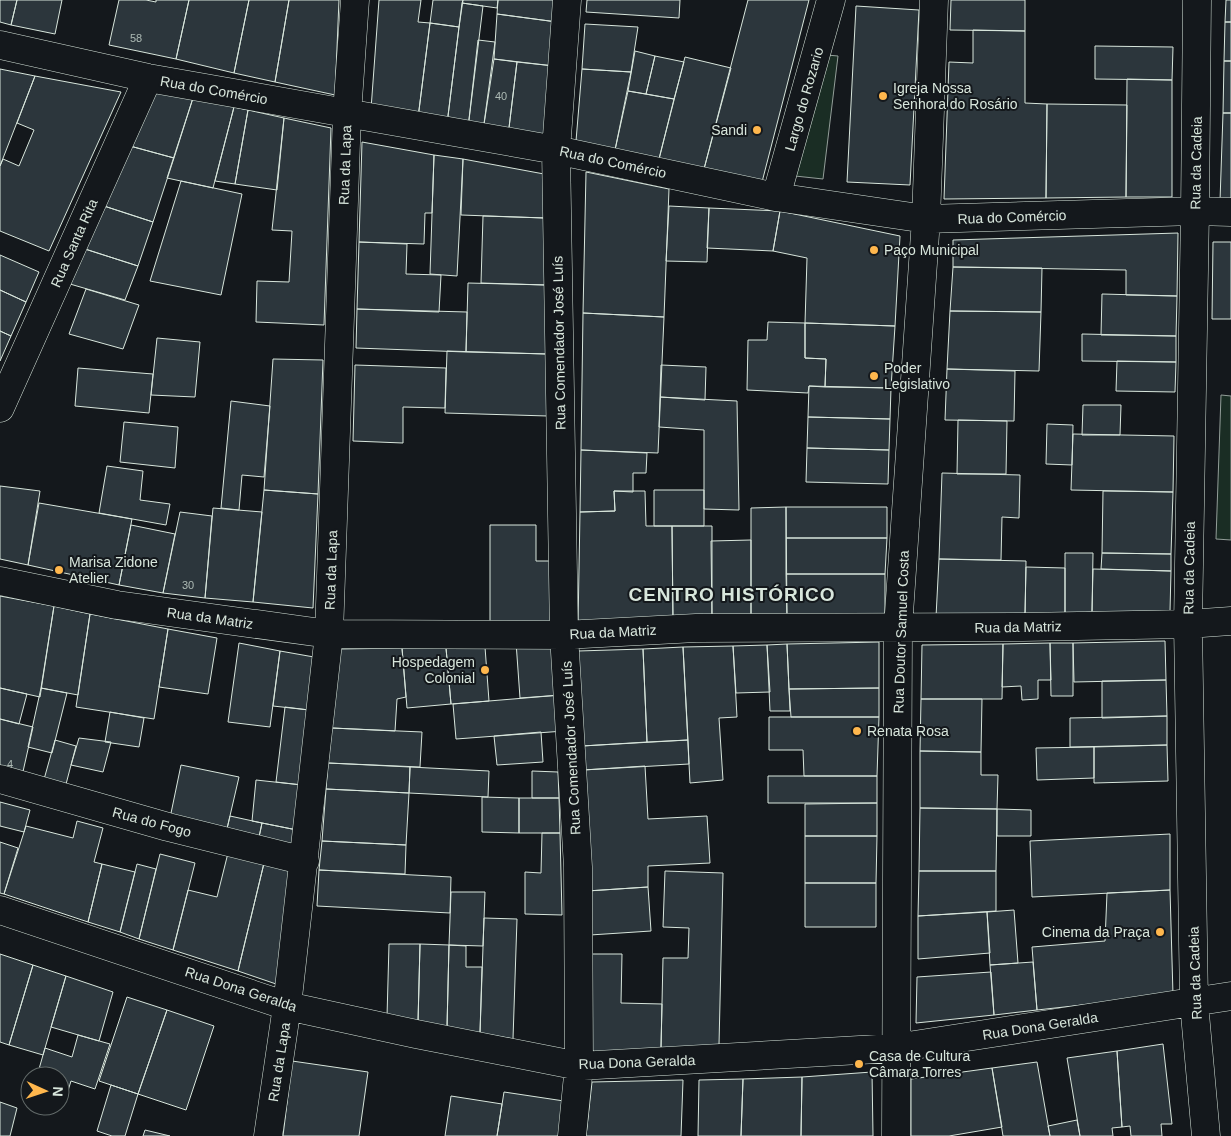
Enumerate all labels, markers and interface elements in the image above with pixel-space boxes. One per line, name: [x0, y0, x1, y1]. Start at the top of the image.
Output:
house number: 58: [130, 32, 142, 44]
street label: Largo do Rozario: [782, 45, 827, 153]
street label: Rua do Comércio: [159, 73, 269, 107]
place label: Igreja Nossa Senhora do Rosário: [893, 80, 1018, 112]
house number: 40: [495, 90, 507, 102]
marker: Igreja Nossa Senhora do Rosário: [877, 90, 889, 102]
street label: Rua da Cadeia: [1187, 116, 1205, 210]
place label: Sandi: [711, 122, 747, 138]
street label: Rua da Lapa: [336, 124, 354, 205]
marker: Sandi: [751, 124, 763, 136]
street label: Rua do Comércio: [558, 143, 668, 181]
street label: Rua Santa Rita: [47, 196, 101, 290]
street label: Rua do Comércio: [957, 207, 1067, 227]
place label: Paço Municipal: [884, 242, 979, 258]
marker: Paço Municipal: [868, 244, 880, 256]
street label: Rua Comendador José Luís: [549, 256, 569, 430]
place label: Poder Legislativo: [884, 360, 950, 392]
marker: Poder Legislativo: [868, 370, 880, 382]
street label: Rua da Cadeia: [1180, 521, 1198, 615]
street label: Rua da Lapa: [322, 529, 340, 610]
street label: Rua Doutor Samuel Costa: [890, 550, 912, 714]
place label: Marisa Zidone Atelier: [69, 554, 158, 586]
marker: Marisa Zidone Atelier: [53, 564, 65, 576]
house number: 30: [182, 579, 194, 591]
district label: CENTRO HISTÓRICO: [628, 584, 836, 605]
street label: Rua da Matriz: [166, 604, 254, 632]
street label: Rua da Matriz: [974, 618, 1062, 636]
street label: Rua da Matriz: [569, 622, 657, 642]
place label: Hospedagem Colonial: [392, 654, 475, 686]
street label: Rua Comendador José Luís: [558, 661, 584, 835]
marker: Hospedagem Colonial: [479, 664, 491, 676]
place label: Renata Rosa: [867, 723, 949, 739]
marker: Renata Rosa: [851, 725, 863, 737]
house number: 4: [7, 758, 13, 770]
street label: Rua do Fogo: [111, 804, 193, 840]
place label: Cinema da Praça: [1042, 924, 1150, 940]
marker: Cinema da Praça: [1154, 926, 1166, 938]
street label: Rua da Cadeia: [1185, 926, 1205, 1020]
street label: Rua Dona Geralda: [183, 963, 299, 1015]
street label: Rua Dona Geralda: [981, 1009, 1099, 1043]
street label: Rua da Lapa: [265, 1021, 293, 1103]
place label: Casa de Cultura Câmara Torres: [869, 1048, 970, 1080]
street label: Rua Dona Geralda: [578, 1052, 696, 1072]
marker: Casa de Cultura Câmara Torres: [853, 1058, 865, 1070]
north arrow: [20, 1066, 70, 1116]
text: N: [50, 1086, 66, 1097]

